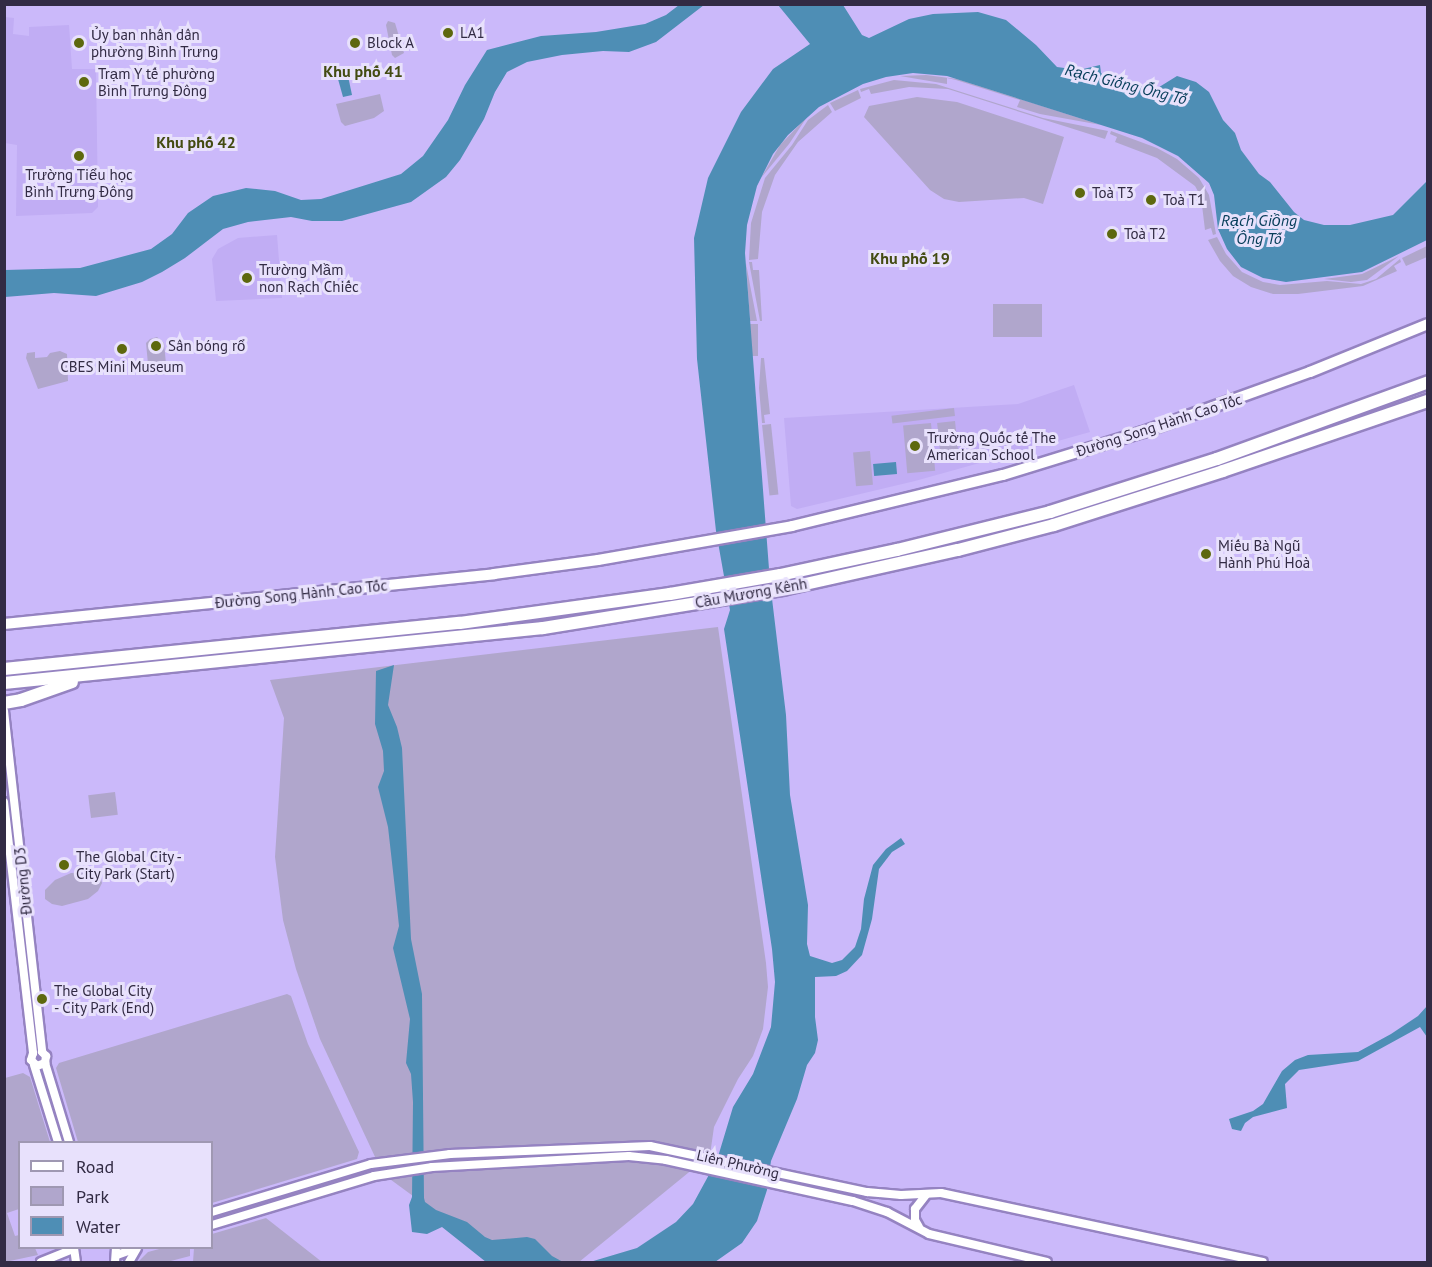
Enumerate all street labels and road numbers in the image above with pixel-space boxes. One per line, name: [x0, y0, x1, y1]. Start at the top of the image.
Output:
street label: Đường Song Hành Cao Tốc: [1074, 390, 1244, 460]
street label: Cầu Mương Kênh: [694, 574, 808, 612]
street label: Đường Song Hành Cao Tốc: [214, 576, 388, 612]
street label: Đường D3: [10, 846, 36, 916]
street label: Liên Phường: [695, 1146, 781, 1182]

